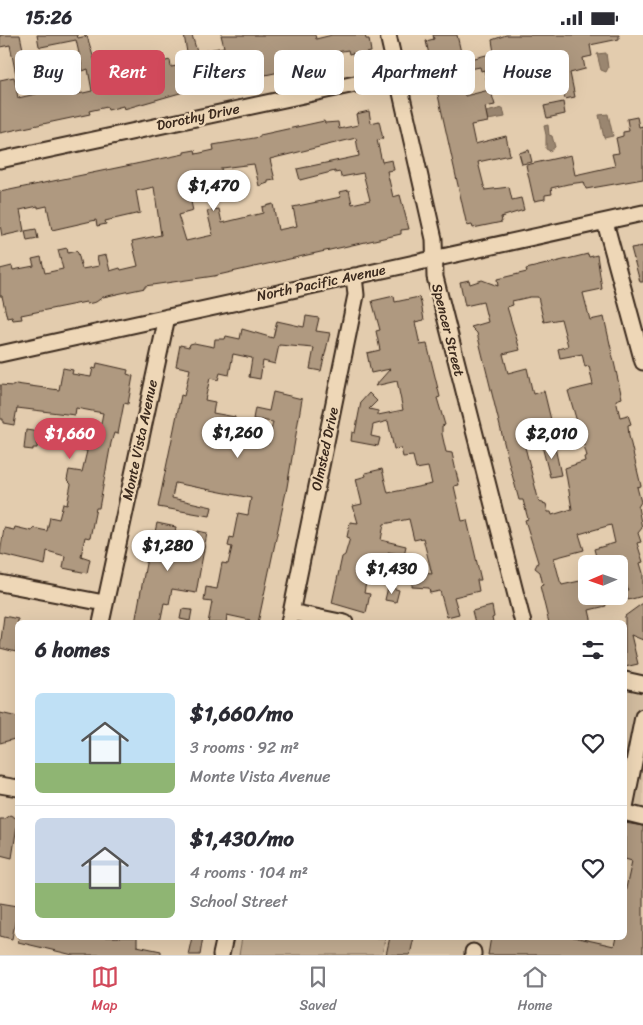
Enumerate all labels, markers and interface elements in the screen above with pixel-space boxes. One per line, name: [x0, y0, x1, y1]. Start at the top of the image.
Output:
text: 15:26: [25, 1, 72, 34]
chip: Buy: [15, 50, 81, 95]
chip: Rent: [91, 50, 165, 95]
chip: Filters: [175, 50, 264, 95]
chip: New: [274, 50, 344, 95]
chip: Apartment: [354, 50, 475, 95]
chip: House: [485, 50, 569, 95]
street label: Dorothy Drive: [154, 96, 242, 138]
pin: $1,470: [173, 169, 255, 212]
text: $1,470: [188, 171, 240, 200]
street label: North Pacific Avenue: [254, 257, 388, 309]
street label: Spencer Street: [424, 281, 472, 379]
street label: Monte Vista Avenue: [115, 377, 165, 503]
street label: Olmsted Drive: [304, 405, 346, 493]
pin: $1,660: [29, 417, 111, 460]
pin: $1,260: [197, 417, 279, 459]
pin: $2,010: [511, 417, 593, 460]
text: $1,260: [213, 418, 263, 447]
text: $1,660: [45, 419, 95, 448]
text: $2,010: [526, 419, 578, 448]
pin: $1,280: [127, 529, 209, 572]
text: $1,280: [143, 531, 193, 560]
pin: $1,430: [351, 553, 433, 595]
text: $1,430: [367, 554, 417, 583]
north arrow: [578, 555, 628, 605]
map controls: [578, 555, 628, 605]
text: 6 homes: [35, 631, 110, 669]
icon: filters: [579, 636, 607, 664]
text: $1,660/mo: [190, 695, 293, 733]
icon: home: [75, 713, 135, 773]
icon: heart: [579, 729, 607, 757]
text: 3 rooms · 92 m²: [190, 733, 299, 762]
text: Monte Vista Avenue: [190, 762, 331, 791]
text: $1,430/mo: [190, 820, 294, 858]
icon: home: [75, 838, 135, 898]
icon: heart: [579, 854, 607, 882]
text: 4 rooms · 104 m²: [190, 858, 308, 887]
text: School Street: [190, 887, 287, 916]
tab: Map: [91, 963, 119, 1018]
tab: Saved: [300, 963, 336, 1018]
tab: Home: [517, 963, 552, 1018]

